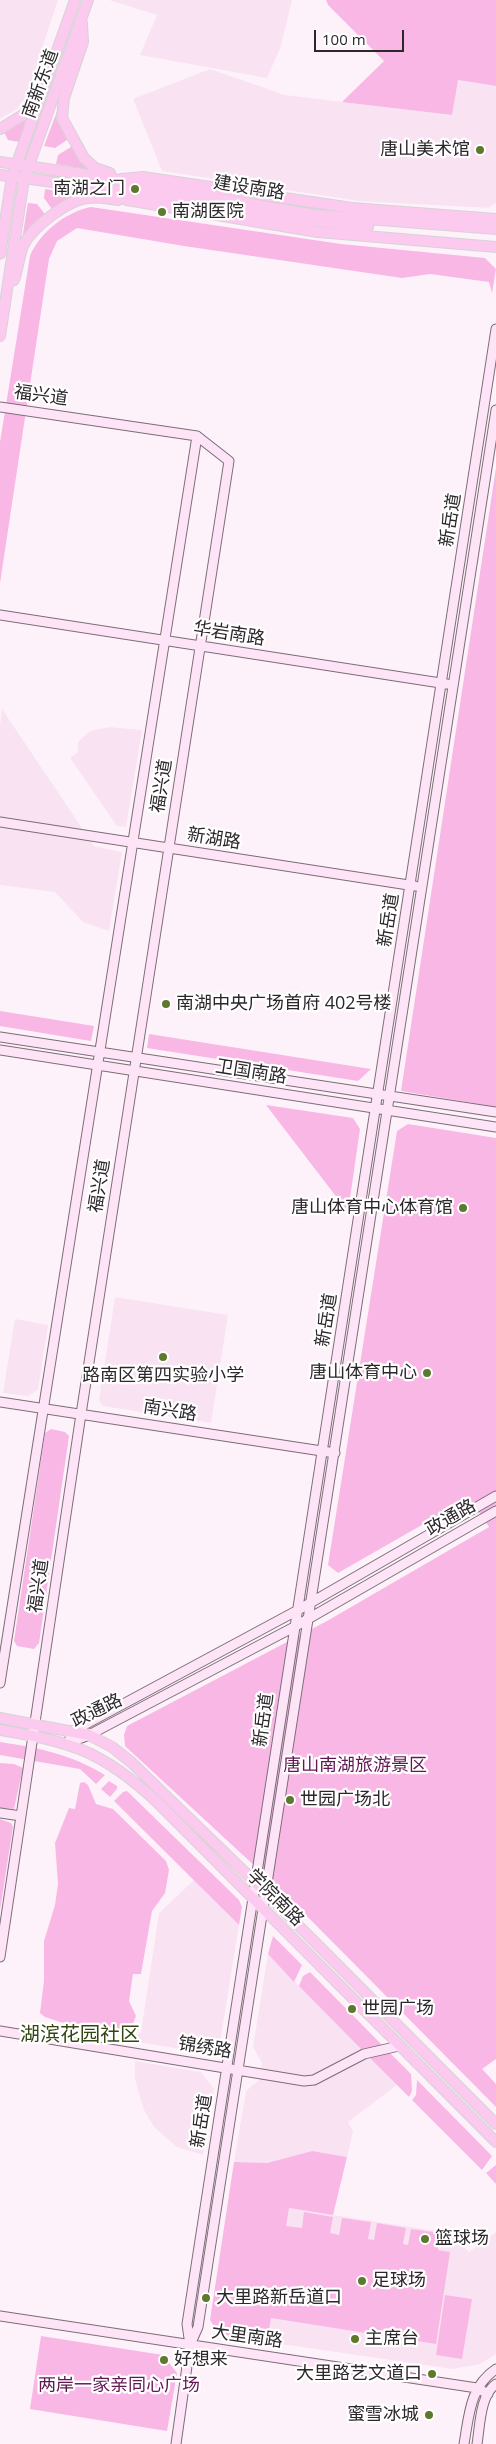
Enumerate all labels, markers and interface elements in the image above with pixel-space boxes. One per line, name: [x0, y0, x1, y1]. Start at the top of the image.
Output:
scale bar: [316, 20, 406, 52]
text: 100 m: [322, 29, 366, 49]
street label: 南新东道: [19, 46, 63, 122]
place label: 唐山美术馆: [380, 139, 470, 161]
marker: 唐山美术馆: [474, 144, 486, 156]
street label: 建设南路: [212, 172, 286, 204]
place label: 南湖之门: [53, 178, 125, 200]
marker: 南湖之门: [129, 183, 141, 195]
place label: 南湖医院: [172, 201, 244, 223]
marker: 南湖医院: [156, 206, 168, 218]
street label: 福兴道: [13, 382, 69, 410]
street label: 新岳道: [436, 492, 466, 548]
street label: 华岩南路: [192, 618, 266, 650]
street label: 福兴道: [147, 758, 177, 814]
street label: 新湖路: [186, 824, 242, 854]
street label: 新岳道: [374, 892, 404, 948]
place label: 南湖中央广场首府 402号楼: [176, 993, 392, 1015]
marker: 南湖中央广场首府 402号楼: [160, 998, 172, 1010]
street label: 卫国南路: [214, 1056, 288, 1088]
street label: 福兴道: [85, 1158, 115, 1214]
place label: 唐山体育中心体育馆: [291, 1197, 453, 1219]
marker: 唐山体育中心体育馆: [457, 1202, 469, 1214]
street label: 新岳道: [312, 1292, 342, 1348]
marker: 路南区第四实验小学: [157, 1351, 169, 1363]
place label: 唐山体育中心: [309, 1362, 417, 1384]
place label: 路南区第四实验小学: [82, 1365, 244, 1387]
marker: 唐山体育中心: [421, 1367, 433, 1379]
street label: 南兴路: [142, 1396, 198, 1426]
street label: 政通路: [422, 1495, 480, 1541]
street label: 福兴道: [25, 1558, 53, 1614]
street label: 政通路: [68, 1689, 126, 1733]
street label: 新岳道: [250, 1692, 278, 1748]
park label: 唐山南湖旅游景区: [283, 1755, 427, 1777]
place label: 世园广场北: [300, 1789, 390, 1811]
marker: 世园广场北: [284, 1794, 296, 1806]
street label: 学院南路: [242, 1865, 308, 1931]
place label: 世园广场: [362, 1998, 434, 2020]
marker: 世园广场: [346, 2003, 358, 2015]
district label: 湖滨花园社区: [20, 2023, 140, 2047]
street label: 锦绣路: [177, 2033, 233, 2063]
street label: 新岳道: [187, 2093, 217, 2149]
place label: 篮球场: [435, 2228, 489, 2250]
marker: 篮球场: [419, 2233, 431, 2245]
place label: 足球场: [372, 2270, 426, 2292]
marker: 足球场: [356, 2275, 368, 2287]
place label: 大里路新岳道口: [216, 2287, 342, 2309]
marker: 大里路新岳道口: [200, 2292, 212, 2304]
street label: 大里南路: [210, 2321, 284, 2353]
place label: 主席台: [365, 2328, 419, 2350]
marker: 主席台: [349, 2333, 361, 2345]
place label: 好想来: [174, 2349, 228, 2371]
marker: 好想来: [158, 2354, 170, 2366]
place label: 大里路艺文道口: [296, 2363, 422, 2385]
marker: 大里路艺文道口: [426, 2368, 438, 2380]
park label: 两岸一家亲同心广场: [38, 2375, 200, 2397]
place label: 蜜雪冰城: [347, 2404, 419, 2426]
marker: 蜜雪冰城: [423, 2409, 435, 2421]

